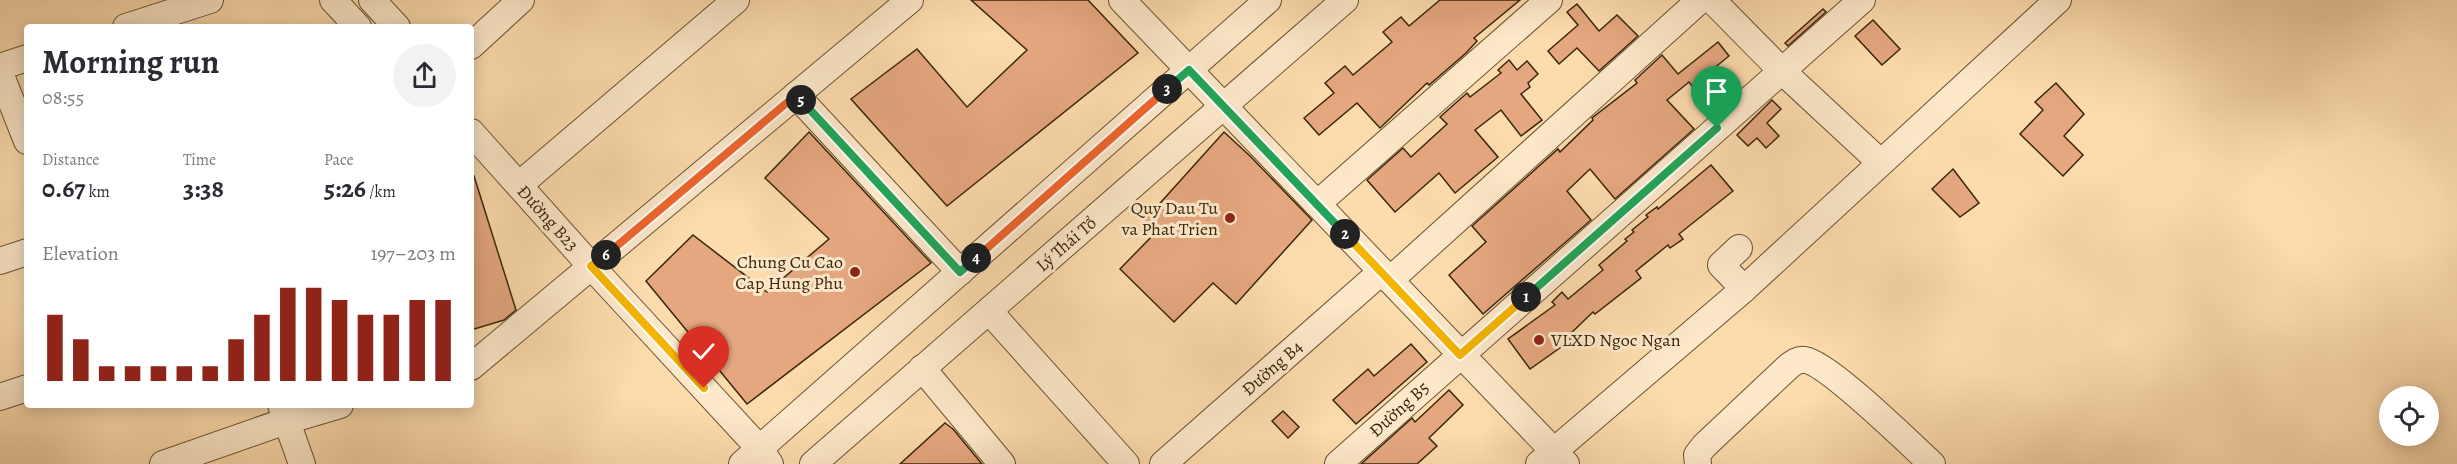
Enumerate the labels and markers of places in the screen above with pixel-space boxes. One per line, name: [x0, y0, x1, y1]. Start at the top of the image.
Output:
pin: [1691, 66, 1742, 128]
pin: 3: [1152, 74, 1182, 104]
pin: 5: [786, 85, 816, 115]
place label: Quy Dau Tu va Phat Trien: [1121, 196, 1218, 241]
marker: Quy Dau Tu va Phat Trien: [1223, 211, 1237, 225]
pin: 2: [1330, 219, 1360, 249]
pin: 6: [591, 240, 621, 270]
pin: 4: [961, 243, 991, 273]
place label: Chung Cu Cao Cap Hung Phu: [735, 250, 843, 295]
marker: Chung Cu Cao Cap Hung Phu: [848, 265, 862, 279]
pin: 1: [1511, 282, 1541, 312]
pin: [678, 326, 729, 388]
place label: VLXD Ngoc Ngan: [1550, 328, 1681, 352]
marker: VLXD Ngoc Ngan: [1532, 333, 1546, 347]

